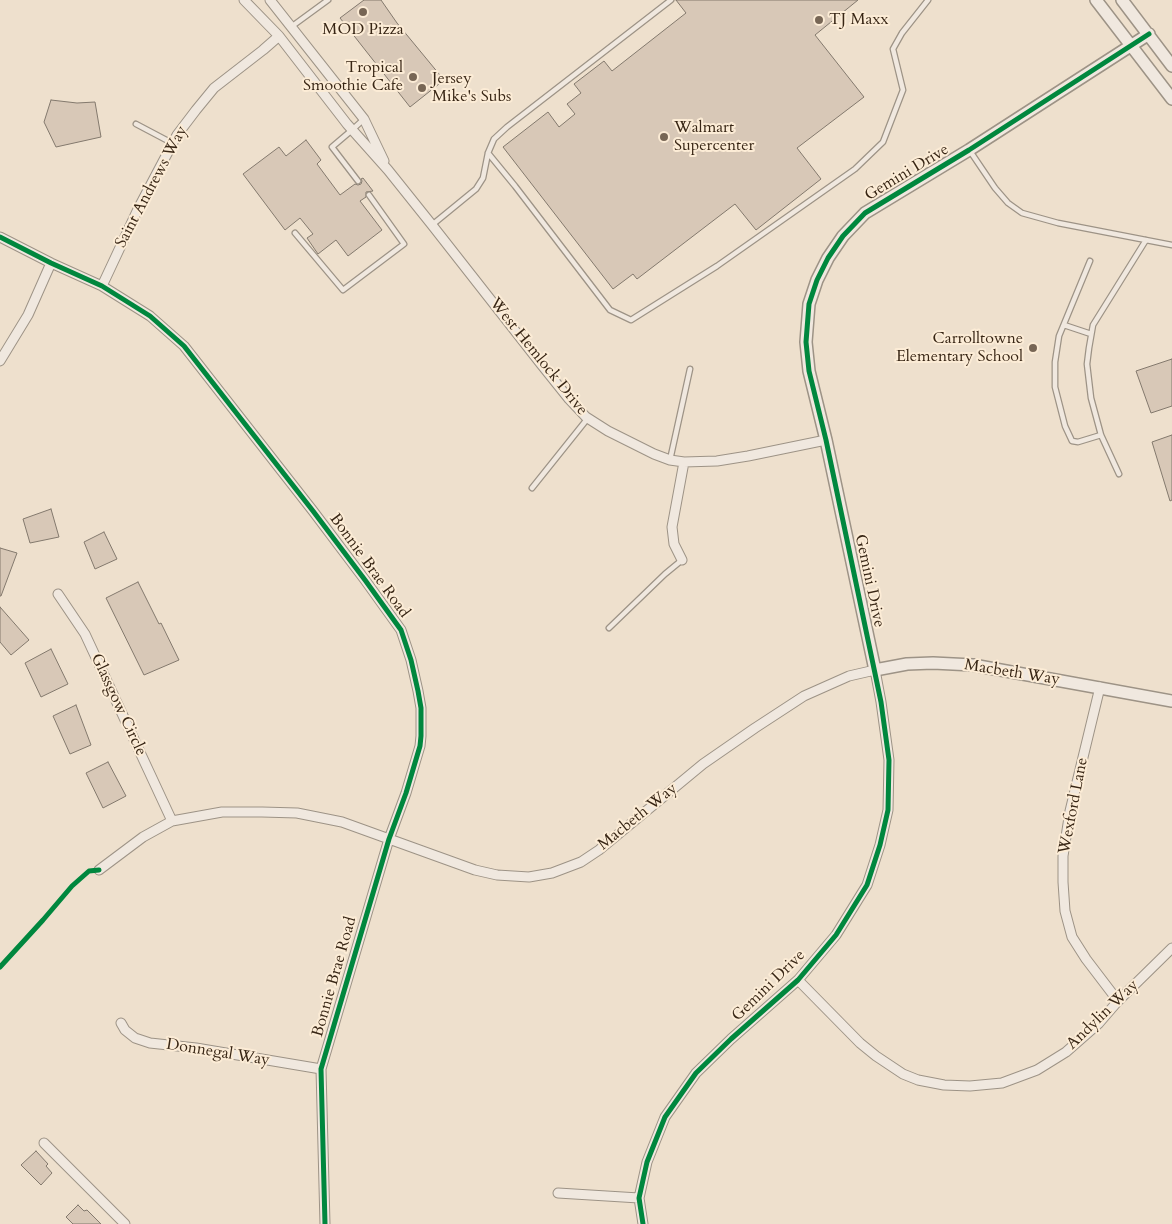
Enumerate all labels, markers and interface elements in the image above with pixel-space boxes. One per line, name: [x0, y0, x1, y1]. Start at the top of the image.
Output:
marker: MOD Pizza: [357, 6, 369, 18]
place label: TJ Maxx: [829, 10, 888, 30]
marker: TJ Maxx: [813, 14, 825, 26]
place label: MOD Pizza: [322, 20, 404, 40]
place label: Tropical Smoothie Cafe: [303, 58, 403, 96]
place label: Jersey Mike's Subs: [432, 69, 511, 107]
marker: Tropical Smoothie Cafe: [407, 71, 419, 83]
marker: Jersey Mike's Subs: [416, 82, 428, 94]
place label: Walmart Supercenter: [674, 118, 754, 156]
street label: Saint Andrews Way: [112, 123, 192, 251]
marker: Walmart Supercenter: [658, 131, 670, 143]
street label: Gemini Drive: [862, 140, 952, 206]
street label: West Hemlock Drive: [485, 294, 591, 420]
place label: Carrolltowne Elementary School: [896, 329, 1023, 367]
marker: Carrolltowne Elementary School: [1027, 342, 1039, 354]
street label: Bonnie Brae Road: [325, 510, 413, 622]
street label: Gemini Drive: [850, 533, 888, 629]
street label: Glassgow Circle: [86, 651, 150, 759]
street label: Macbeth Way: [963, 656, 1061, 690]
street label: Wexford Lane: [1055, 756, 1093, 856]
street label: Macbeth Way: [595, 779, 681, 855]
street label: Bonnie Brae Road: [309, 915, 361, 1039]
street label: Gemini Drive: [728, 946, 810, 1026]
street label: Andylin Way: [1063, 976, 1143, 1054]
street label: Donnegal Way: [165, 1035, 271, 1071]

